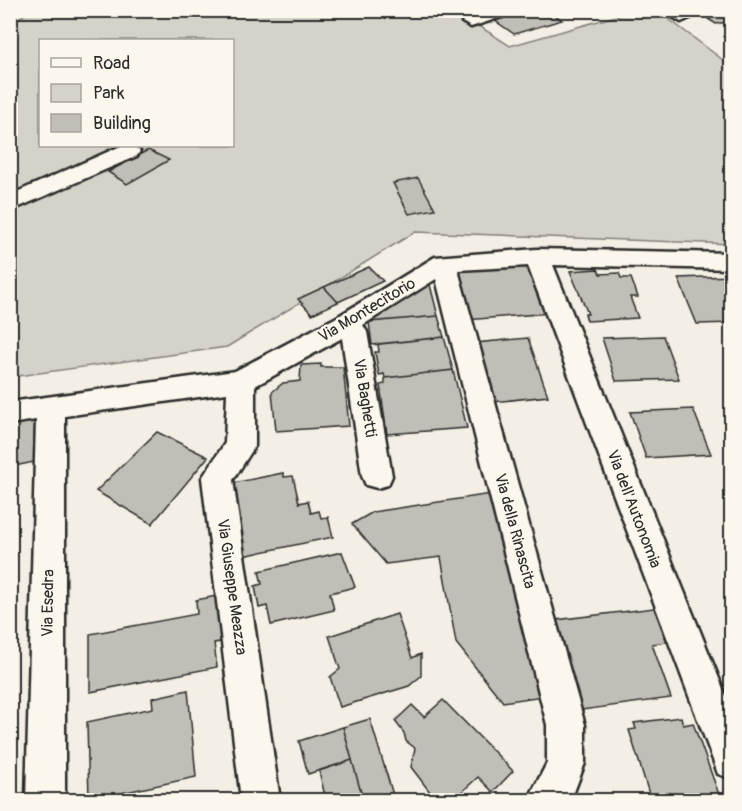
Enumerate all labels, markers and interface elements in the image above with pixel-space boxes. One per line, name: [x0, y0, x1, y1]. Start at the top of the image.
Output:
legend: [39, 39, 234, 147]
text: Road: [93, 52, 130, 75]
text: Park: [93, 82, 125, 105]
text: Building: [93, 112, 151, 135]
street label: Via Montecitorio: [315, 273, 420, 347]
street label: Via Baghetti: [349, 357, 381, 439]
street label: Via dell'Autonomia: [602, 447, 666, 571]
street label: Via della Rinascita: [490, 471, 540, 591]
street label: Via Giuseppe Meazza: [213, 518, 251, 656]
street label: Via Esedra: [37, 569, 59, 637]

